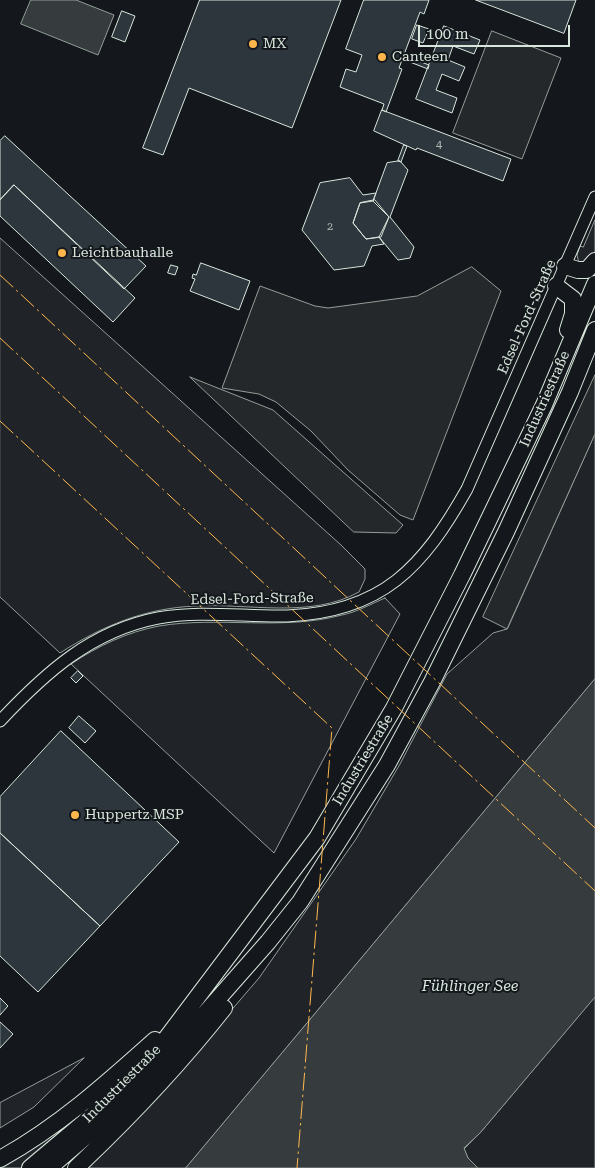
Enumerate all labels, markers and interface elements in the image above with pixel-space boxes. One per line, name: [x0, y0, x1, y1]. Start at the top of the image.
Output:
scale bar: [420, 15, 572, 47]
text: 100 m: [426, 25, 469, 43]
place label: MX: [263, 36, 287, 52]
marker: MX: [247, 38, 259, 50]
place label: Canteen: [392, 49, 448, 65]
marker: Canteen: [376, 51, 388, 63]
house number: 4: [436, 138, 442, 152]
house number: 2: [327, 220, 333, 234]
place label: Leichtbauhalle: [72, 245, 173, 261]
marker: Leichtbauhalle: [56, 247, 68, 259]
street label: Edsel-Ford-Straße: [494, 257, 560, 377]
street label: Industriestraße: [516, 348, 574, 450]
street label: Edsel-Ford-Straße: [190, 590, 314, 608]
street label: Industriestraße: [329, 711, 397, 809]
place label: Huppertz MSP: [85, 807, 184, 823]
marker: Huppertz MSP: [69, 809, 81, 821]
water label: Fühlinger See: [422, 978, 518, 996]
street label: Industriestraße: [80, 1042, 164, 1126]

